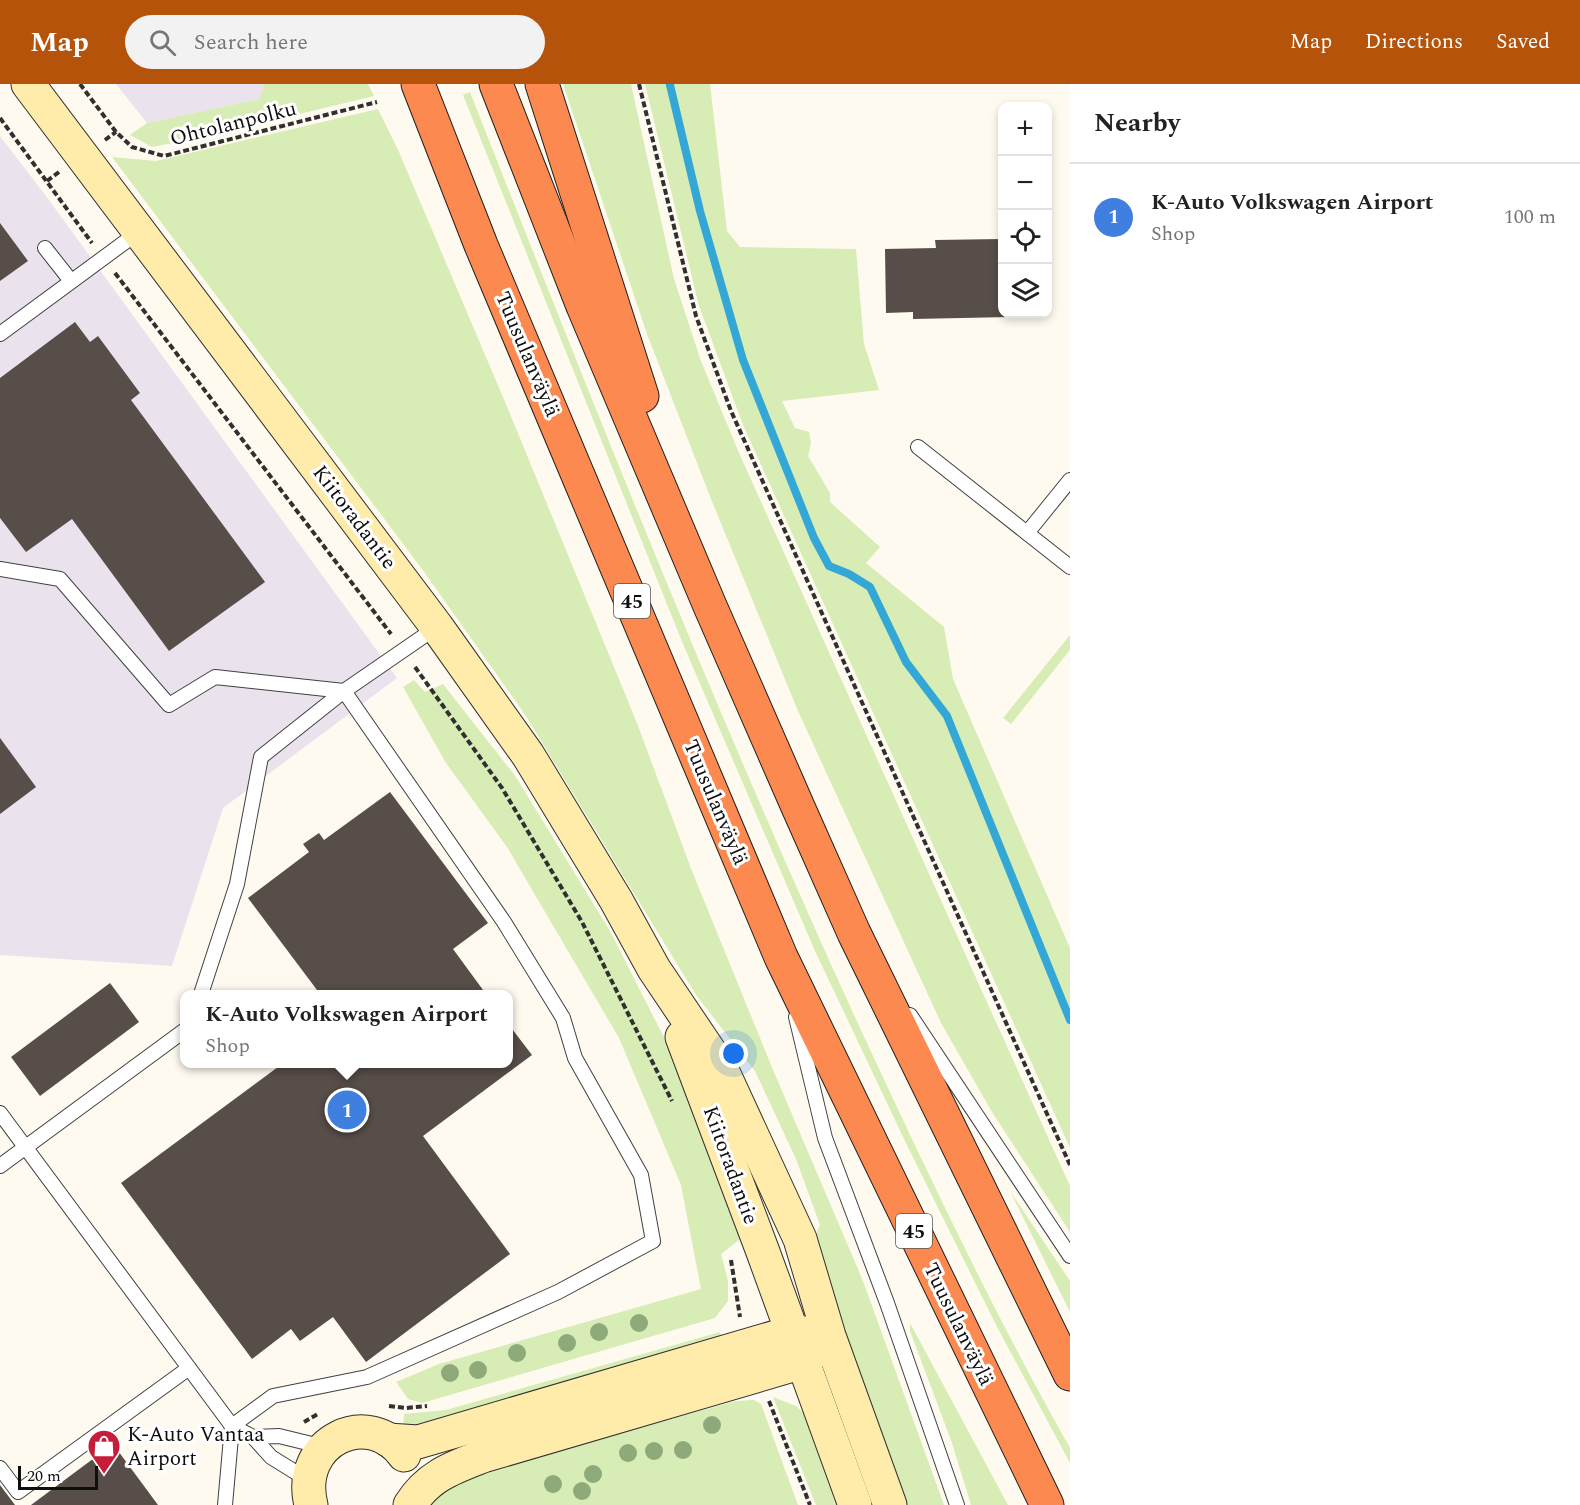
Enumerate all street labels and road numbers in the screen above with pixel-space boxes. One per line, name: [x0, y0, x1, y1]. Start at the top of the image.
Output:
street label: Ohtolanpolku: [167, 93, 300, 155]
street label: Tuusulanväylä: [486, 287, 568, 423]
street label: Kiitoradantie: [304, 458, 404, 577]
road number: 45: [614, 584, 650, 618]
street label: Tuusulanväylä: [674, 735, 756, 871]
street label: Kiitoradantie: [694, 1102, 766, 1229]
road number: 45: [896, 1214, 932, 1248]
street label: Tuusulanväylä: [914, 1257, 1002, 1392]

